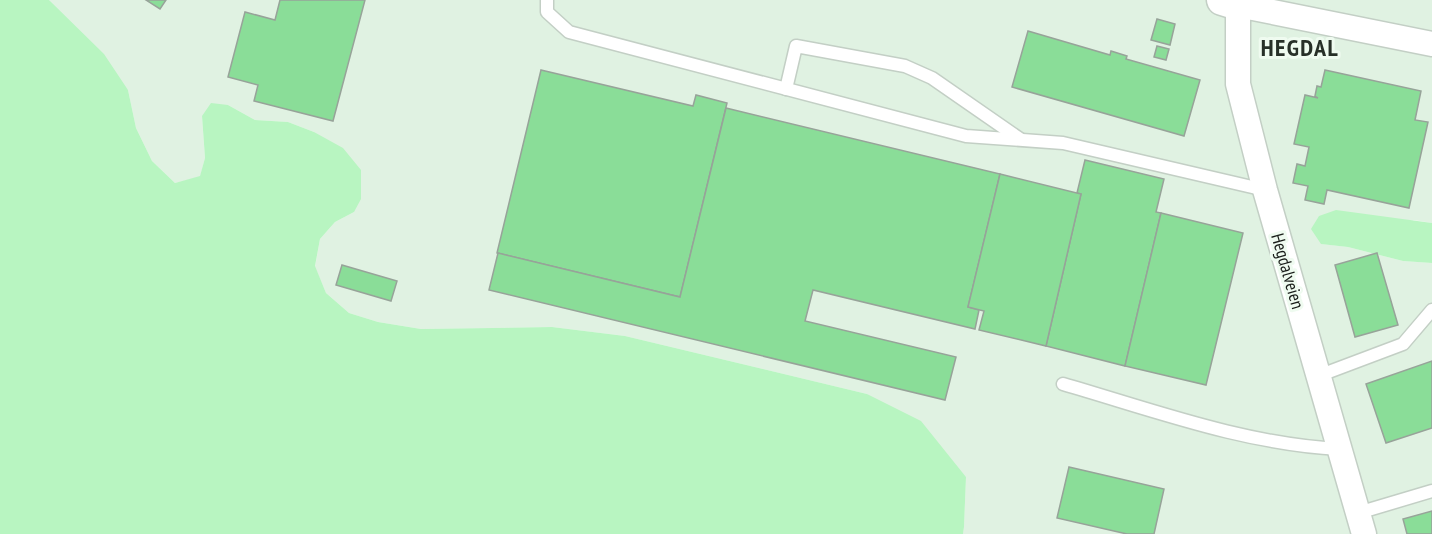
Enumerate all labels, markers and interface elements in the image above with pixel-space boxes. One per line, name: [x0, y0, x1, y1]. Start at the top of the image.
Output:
district label: HEGDAL: [1261, 32, 1339, 63]
street label: Hegdalveien: [1266, 231, 1310, 311]

